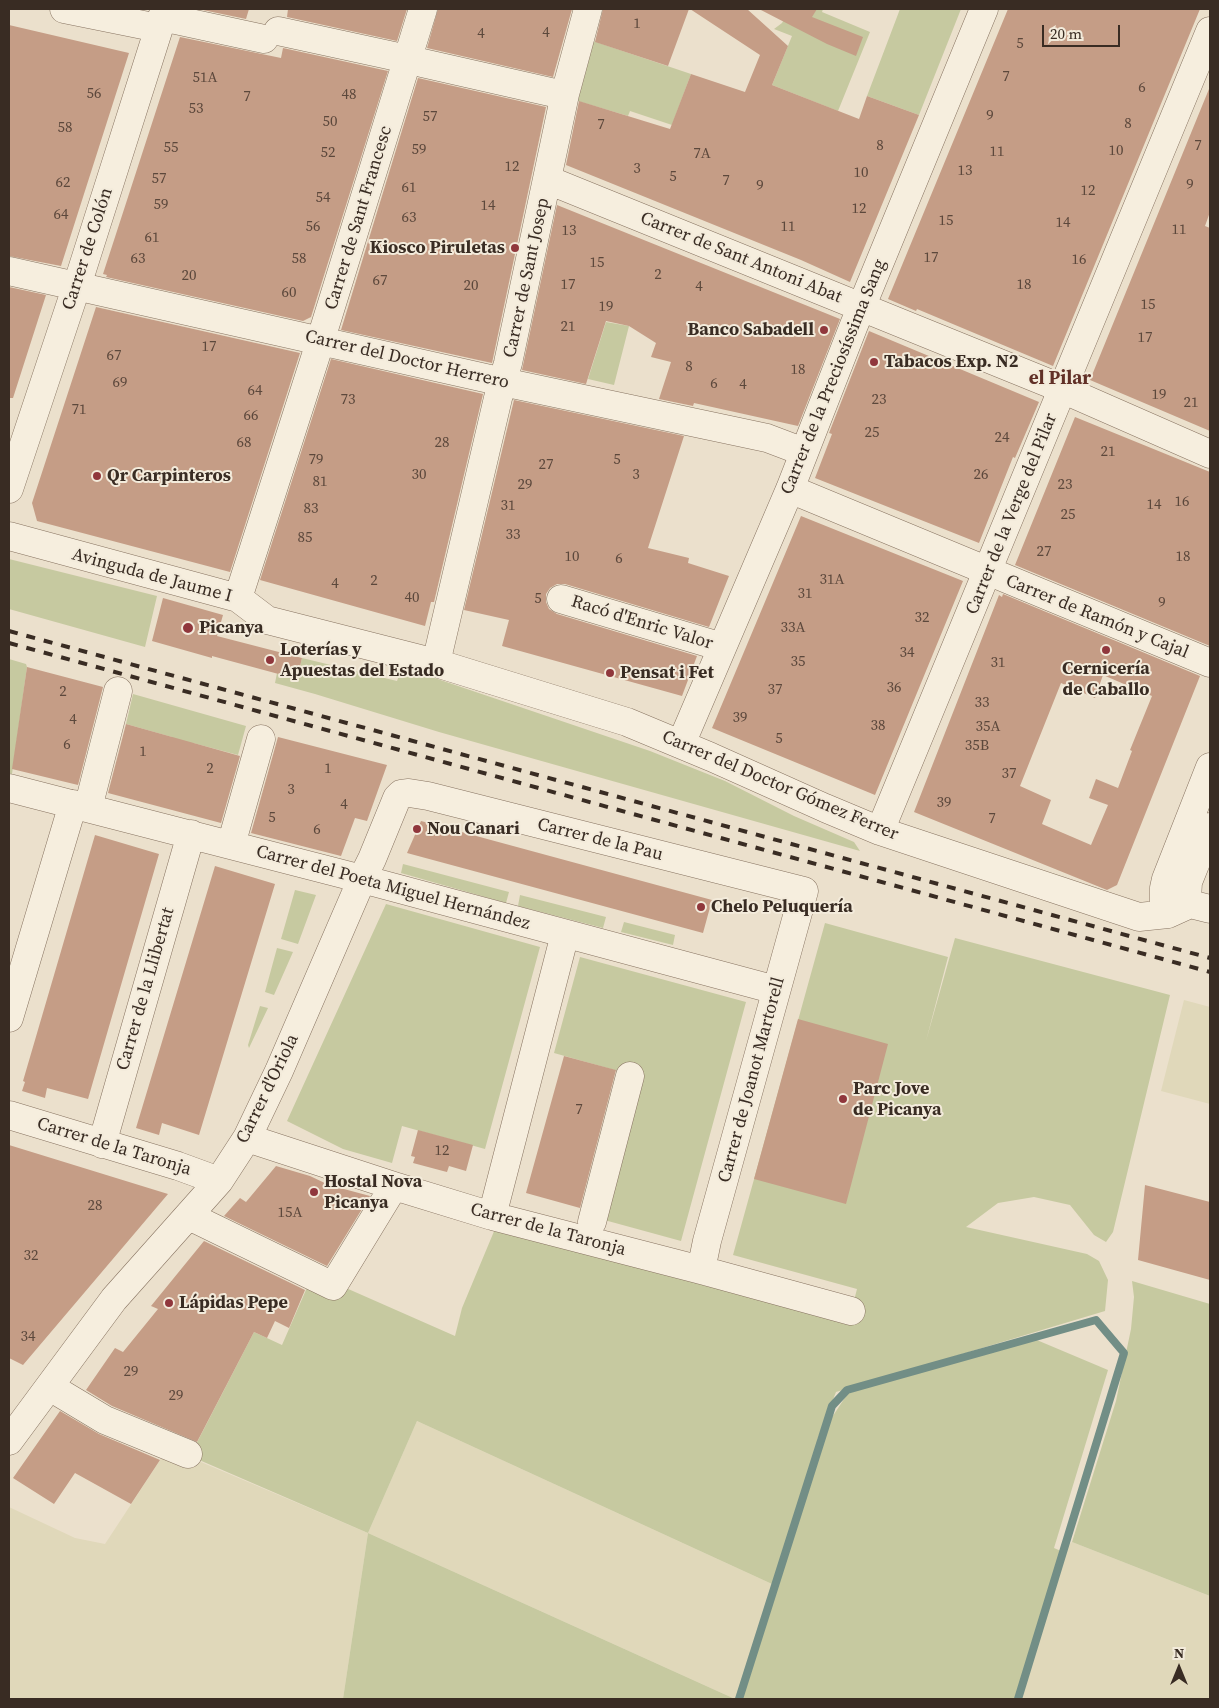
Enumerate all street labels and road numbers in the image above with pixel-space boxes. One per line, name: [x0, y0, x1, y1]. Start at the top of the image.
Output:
street label: Carrer de Sant Francesc: [321, 123, 397, 313]
street label: Carrer de Colón: [58, 185, 118, 313]
street label: Carrer de Sant Josep: [500, 196, 554, 360]
street label: Carrer de Sant Antoni Abat: [637, 208, 845, 308]
street label: Carrer de la Preciosíssima Sang: [777, 256, 891, 498]
street label: Carrer del Doctor Herrero: [303, 326, 511, 394]
street label: Carrer de la Verge del Pilar: [962, 410, 1062, 618]
street label: Avinguda de Jaume I: [70, 544, 234, 608]
street label: Carrer de Ramón y Cajal: [1002, 570, 1192, 664]
street label: Racó d'Enric Valor: [568, 591, 716, 655]
street label: Carrer del Doctor Gómez Ferrer: [658, 726, 902, 846]
street label: Carrer de la Pau: [535, 814, 665, 866]
street label: Carrer del Poeta Miguel Hernández: [254, 841, 532, 935]
street label: Carrer de la Llibertat: [112, 905, 180, 1073]
street label: Carrer de Joanot Martorell: [714, 975, 790, 1185]
street label: Carrer d'Oriola: [232, 1031, 304, 1147]
street label: Carrer de la Taronja: [34, 1113, 194, 1181]
street label: Carrer de la Taronja: [468, 1199, 628, 1261]

